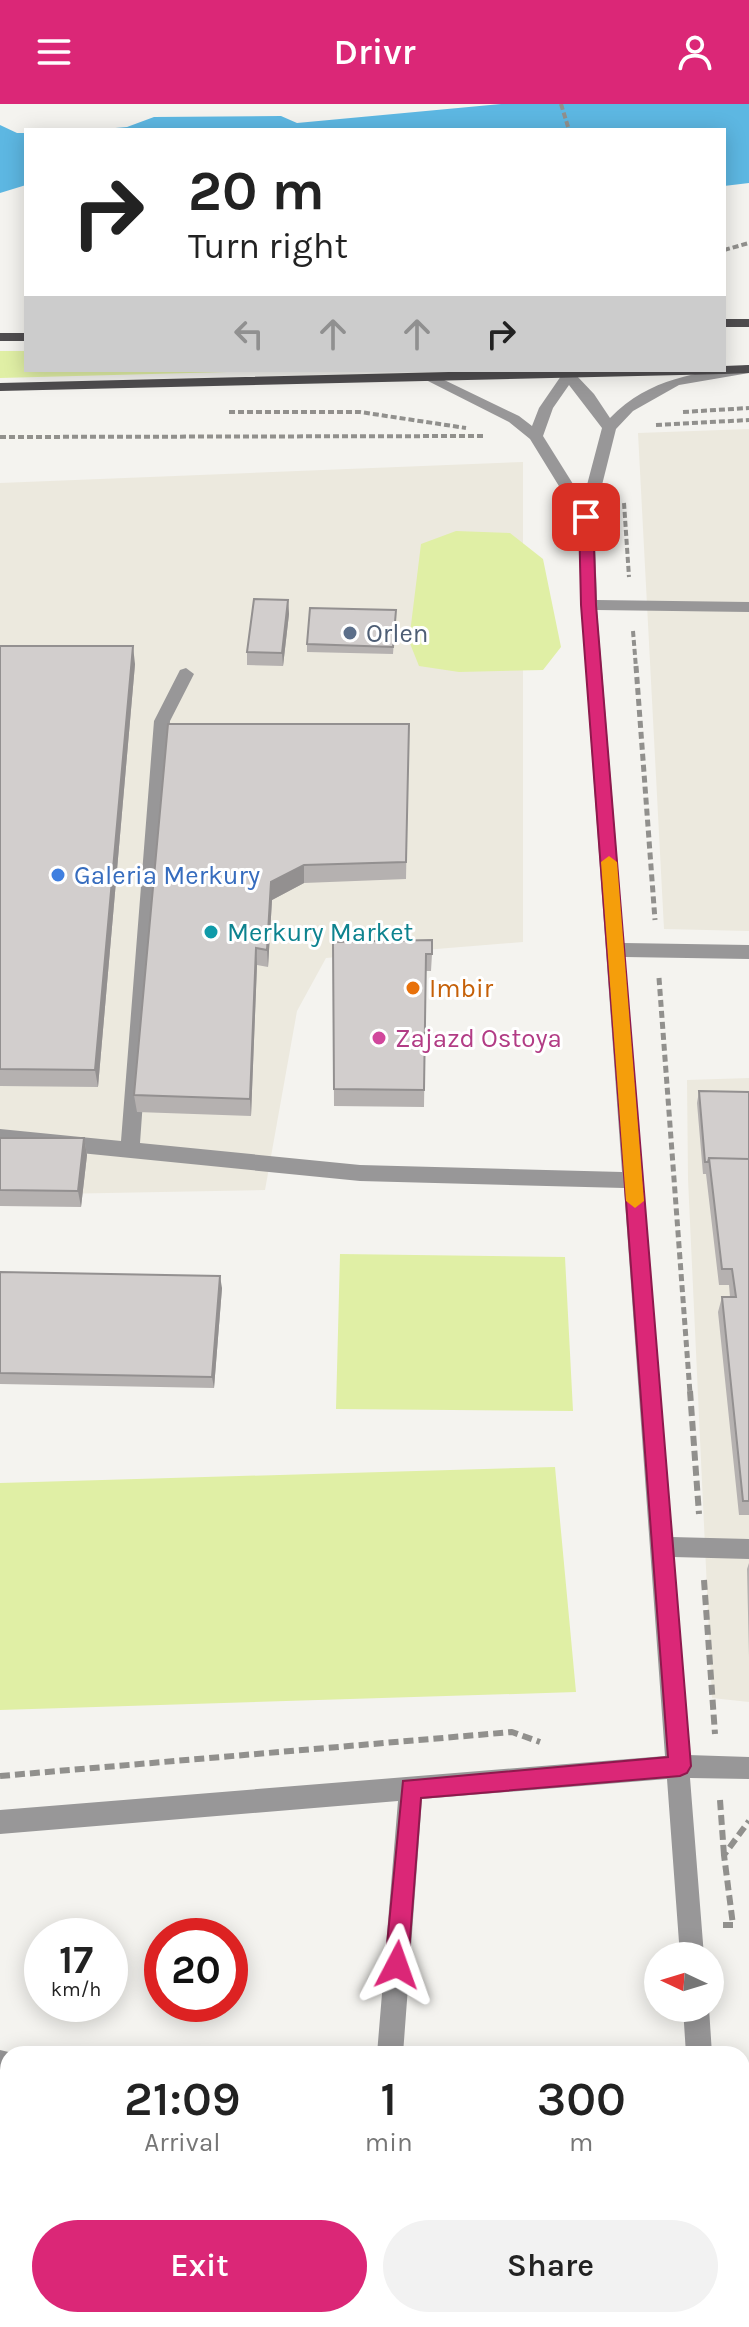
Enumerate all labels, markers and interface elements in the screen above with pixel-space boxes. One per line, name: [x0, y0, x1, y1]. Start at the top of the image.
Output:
icon: menu: [32, 30, 76, 74]
icon: person: [673, 30, 717, 74]
text: Drivr: [333, 31, 416, 73]
text: 20 m: [188, 158, 325, 223]
icon: right: [56, 160, 160, 264]
text: Turn right: [188, 225, 348, 267]
icon: left: [227, 312, 271, 356]
icon: ahead: [311, 312, 355, 356]
icon: ahead: [395, 312, 439, 356]
icon: right: [479, 312, 523, 356]
pin: [552, 483, 620, 551]
icon: arrive: [564, 495, 608, 539]
place label: Orlen: [366, 618, 429, 649]
marker: Orlen: [341, 624, 359, 642]
place label: Galeria Merkury: [74, 860, 260, 891]
marker: Galeria Merkury: [49, 866, 67, 884]
place label: Merkury Market: [227, 917, 414, 948]
marker: Merkury Market: [202, 923, 220, 941]
place label: Imbir: [429, 973, 494, 1004]
marker: Imbir: [404, 979, 422, 997]
place label: Zajazd Ostoya: [395, 1023, 562, 1054]
marker: Zajazd Ostoya: [370, 1029, 388, 1047]
speed limit sign: 20: [144, 1918, 248, 2022]
position arrow: [355, 1923, 439, 2007]
text: 17: [59, 1936, 93, 1983]
north arrow: [644, 1942, 724, 2022]
map controls: [644, 1942, 724, 2022]
text: km/h: [51, 1978, 101, 2001]
text: 21:09: [124, 2071, 241, 2127]
text: 1: [380, 2071, 397, 2127]
text: 300: [537, 2071, 626, 2127]
text: Arrival: [144, 2127, 220, 2158]
text: min: [365, 2127, 413, 2158]
text: m: [569, 2127, 593, 2158]
button: Exit: [32, 2220, 367, 2312]
button: Share: [383, 2220, 718, 2312]

